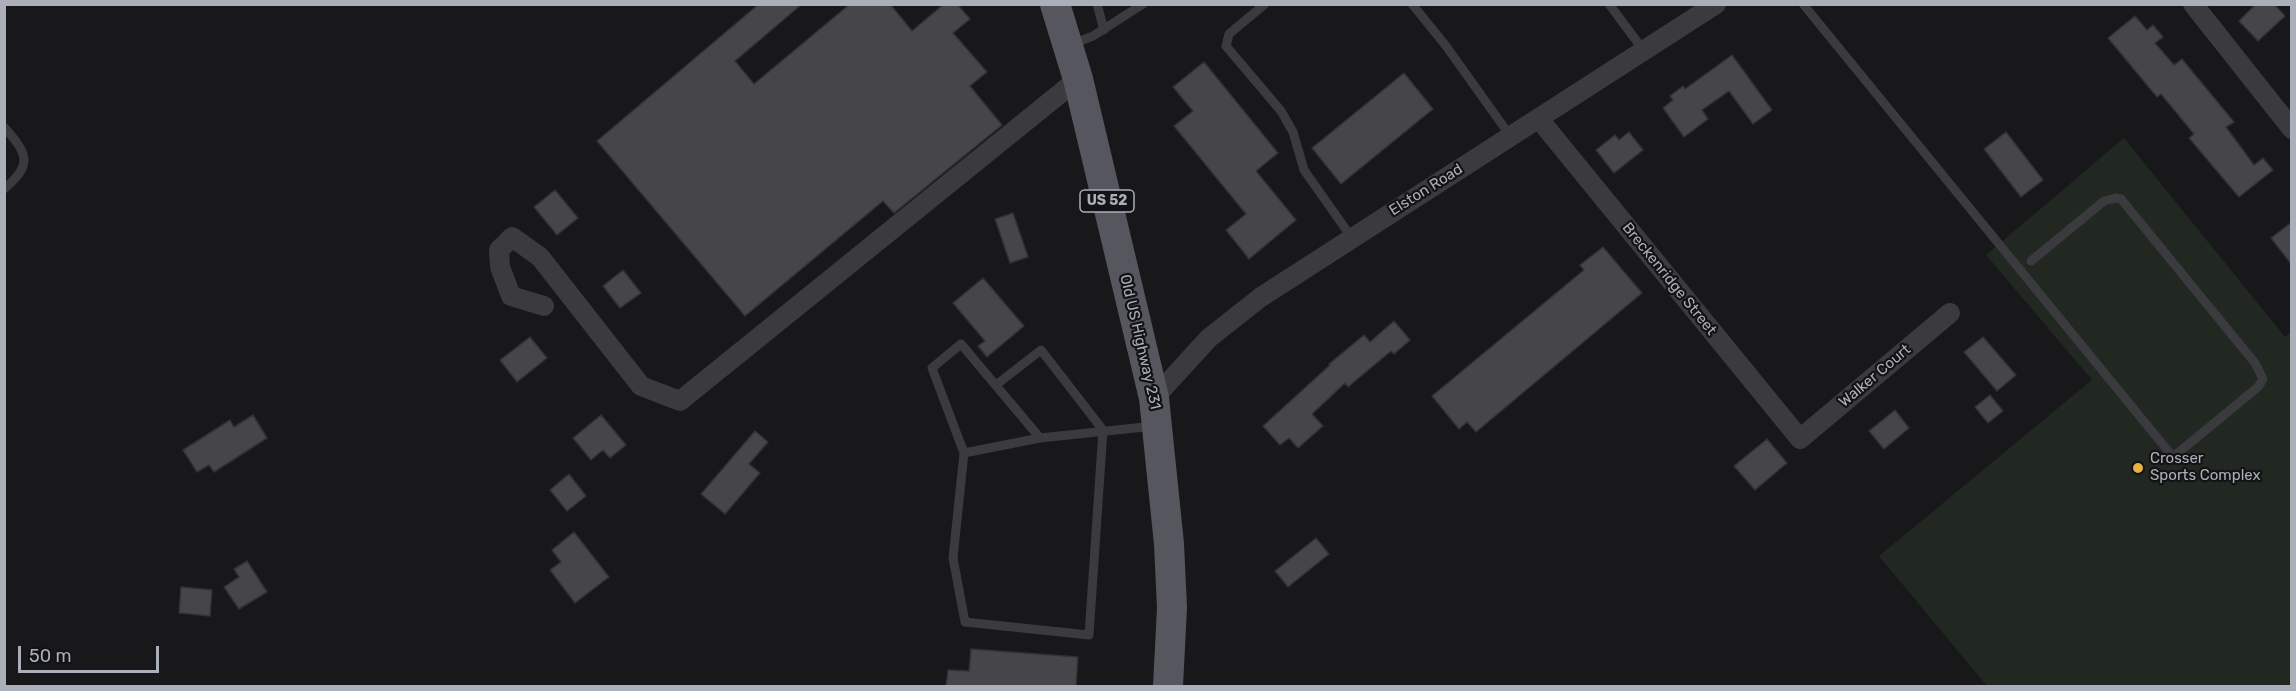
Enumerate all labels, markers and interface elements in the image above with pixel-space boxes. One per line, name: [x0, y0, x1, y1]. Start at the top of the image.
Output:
street label: Elston Road: [1386, 160, 1466, 220]
road number: US 52: [1080, 190, 1134, 212]
street label: Breckenridge Street: [1618, 219, 1720, 339]
street label: Old US Highway 231: [1116, 273, 1164, 411]
street label: Walker Court: [1836, 341, 1914, 411]
place label: Crosser Sports Complex: [2150, 450, 2261, 485]
marker: Crosser Sports Complex: [2131, 461, 2145, 475]
scale bar: [21, 634, 162, 672]
text: 50 m: [29, 645, 72, 667]

